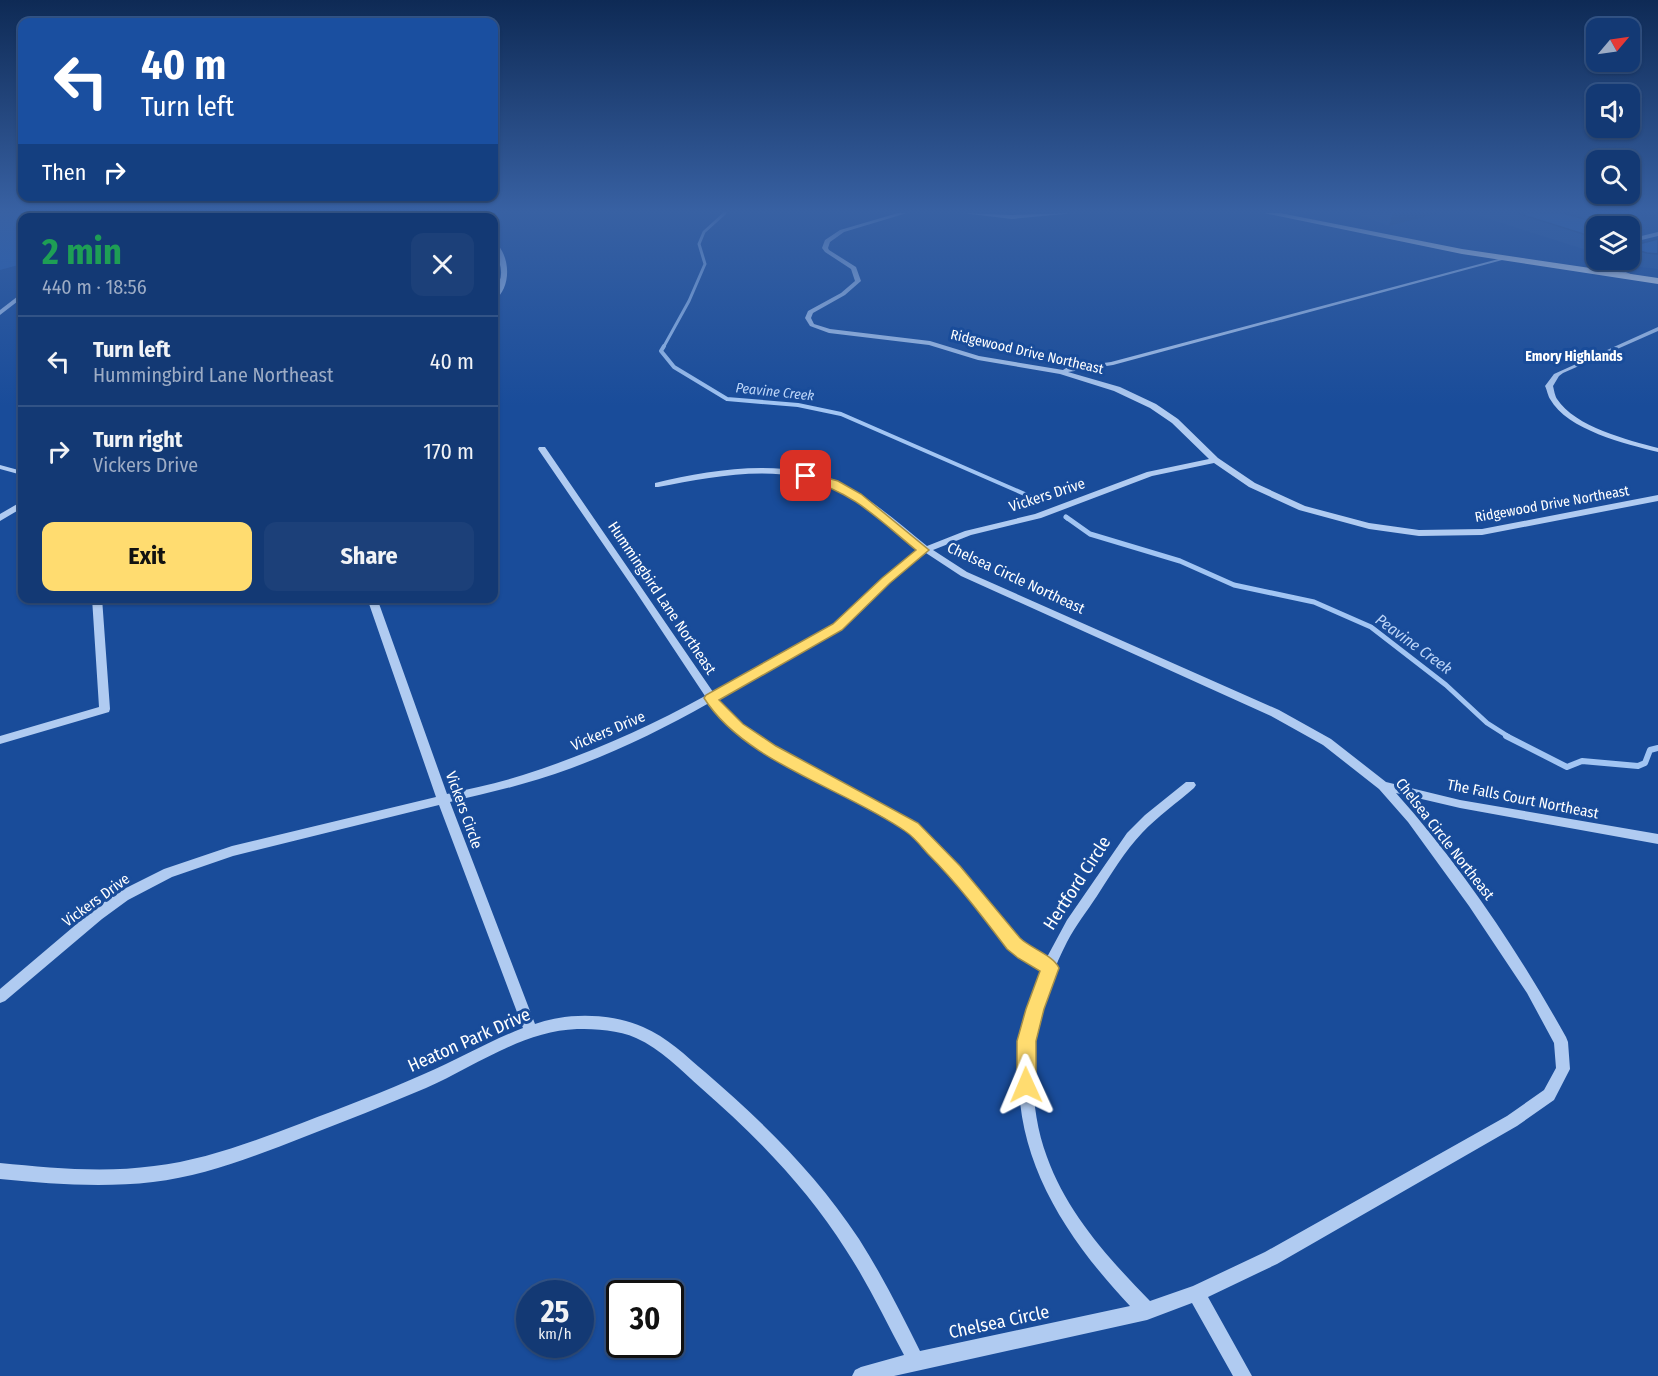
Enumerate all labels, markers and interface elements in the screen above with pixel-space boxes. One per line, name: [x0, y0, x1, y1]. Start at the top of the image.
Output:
north arrow: [1586, 18, 1640, 72]
map controls: [1586, 18, 1640, 270]
text: 40 m: [141, 40, 226, 90]
icon: left: [42, 42, 120, 120]
button: sound: [1586, 84, 1640, 138]
text: Turn left: [141, 91, 234, 123]
button: search: [1586, 150, 1640, 204]
icon: right: [98, 156, 131, 189]
text: Then: [42, 159, 86, 186]
button: layers: [1586, 216, 1640, 270]
text: 2 min: [42, 230, 122, 274]
button: close: [411, 233, 474, 296]
text: 440 m · 18:56: [42, 275, 147, 299]
street label: Ridgewood Drive Northeast: [949, 326, 1105, 378]
text: Turn left: [93, 336, 171, 363]
icon: left: [42, 345, 75, 378]
text: 40 m: [430, 348, 474, 375]
district label: Emory Highlands: [1525, 348, 1623, 365]
text: Hummingbird Lane Northeast: [93, 363, 334, 387]
water label: Peavine Creek: [735, 379, 815, 405]
text: Turn right: [93, 426, 182, 453]
icon: right: [42, 435, 75, 468]
text: 170 m: [423, 438, 474, 465]
pin: [780, 450, 831, 501]
text: Vickers Drive: [93, 453, 198, 477]
icon: arrive: [789, 459, 822, 492]
street label: Vickers Drive: [1007, 474, 1087, 516]
street label: Ridgewood Drive Northeast: [1474, 482, 1631, 526]
street label: Hummingbird Lane Northeast: [604, 518, 720, 678]
button: Exit: [42, 522, 252, 591]
button: Share: [264, 522, 474, 591]
street label: Chelsea Circle Northeast: [944, 538, 1088, 618]
water label: Peavine Creek: [1372, 610, 1456, 678]
street label: Vickers Drive: [568, 707, 648, 755]
street label: Vickers Circle: [442, 769, 486, 851]
street label: Chelsea Circle Northeast: [1392, 774, 1498, 904]
street label: The Falls Court Northeast: [1446, 775, 1600, 823]
street label: Hertford Circle: [1039, 832, 1115, 934]
street label: Vickers Drive: [59, 870, 133, 930]
street label: Heaton Park Drive: [404, 1003, 534, 1077]
position arrow: [994, 1053, 1058, 1117]
speed limit sign: 30: [606, 1280, 684, 1358]
text: 25: [541, 1294, 569, 1330]
street label: Chelsea Circle: [947, 1301, 1051, 1343]
text: km/h: [538, 1325, 572, 1343]

